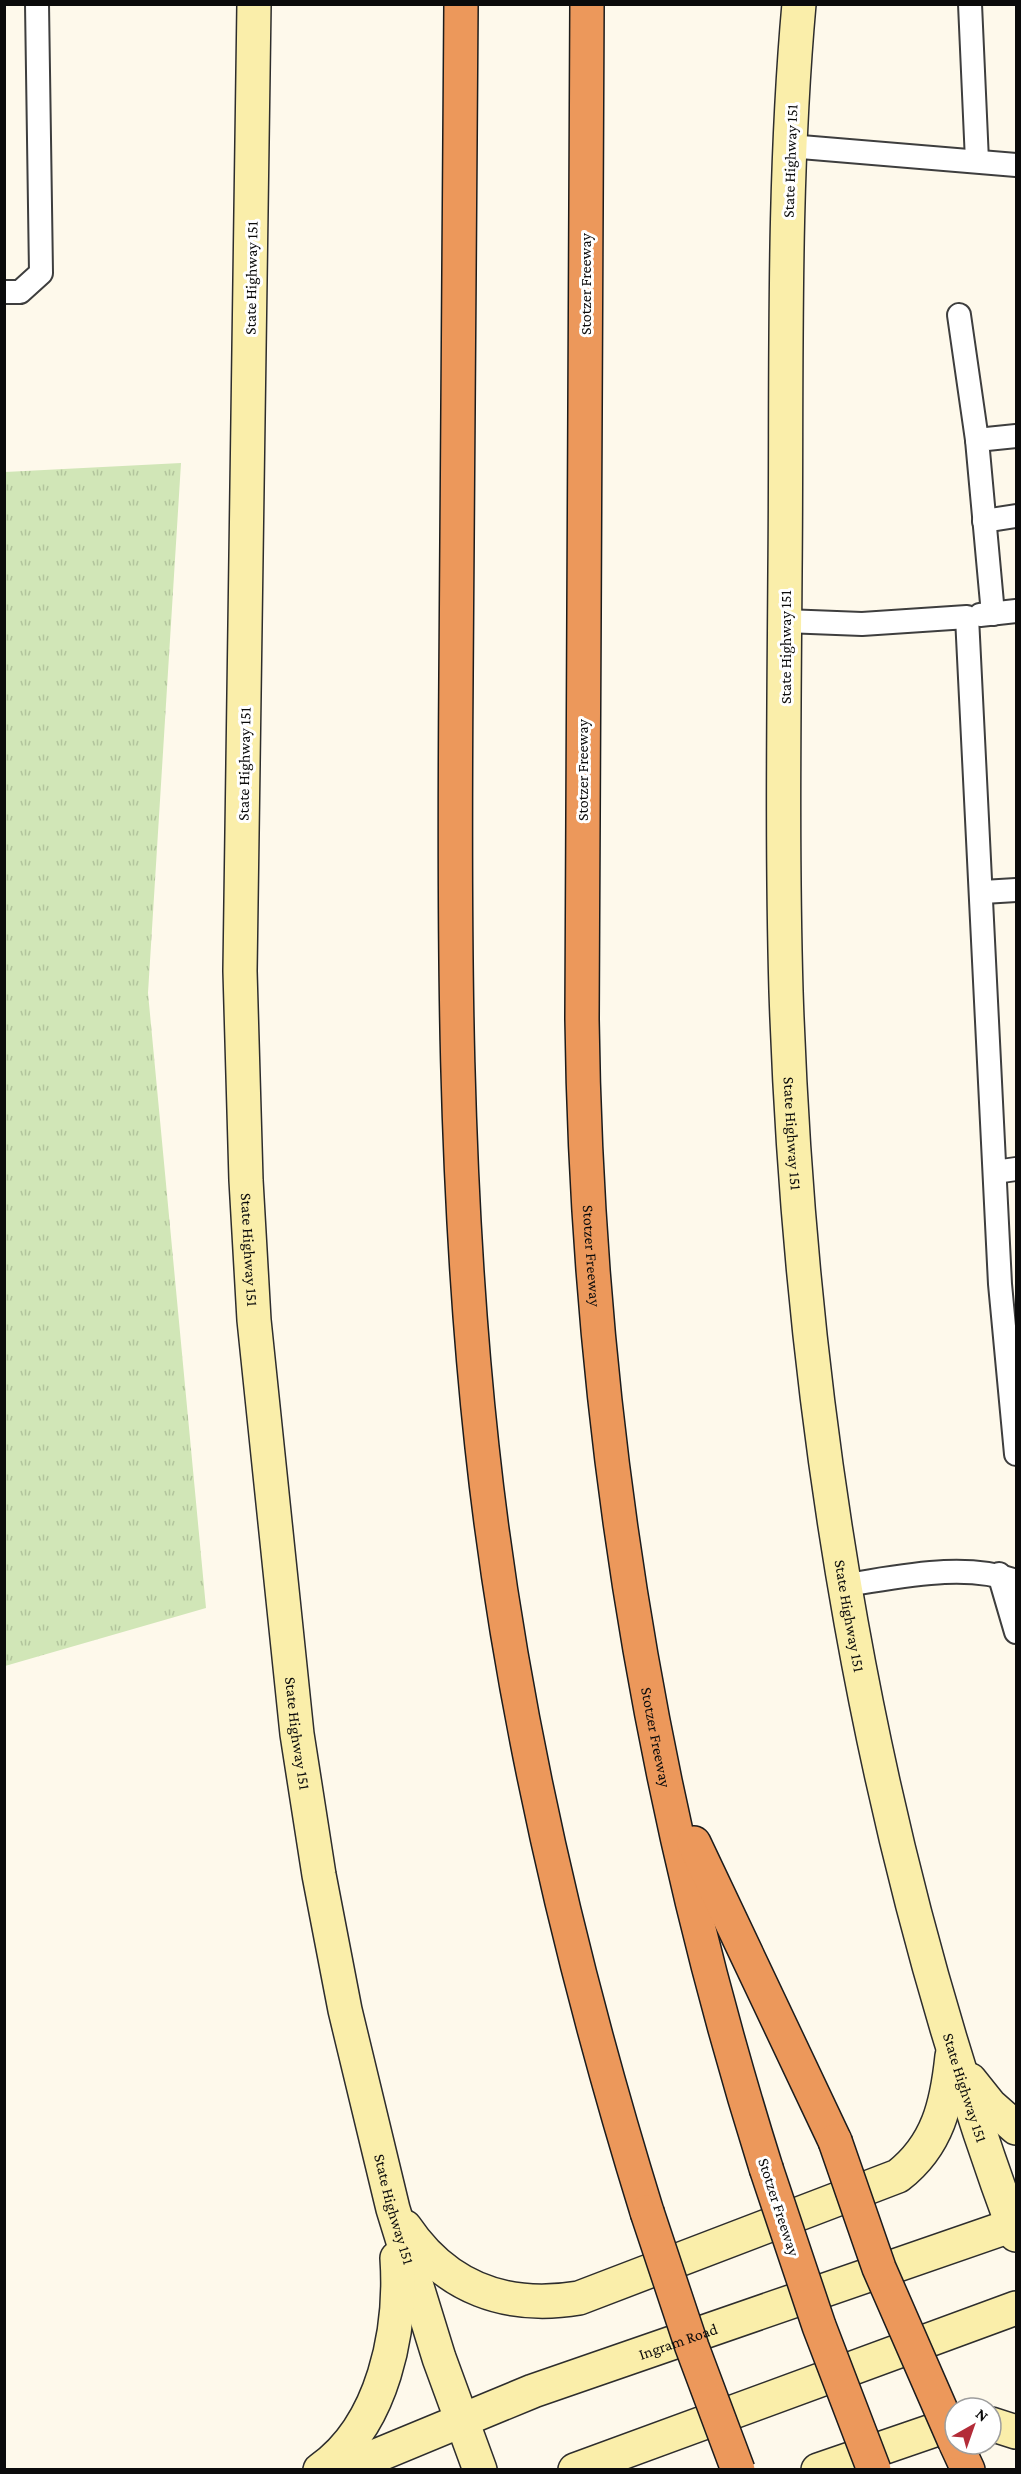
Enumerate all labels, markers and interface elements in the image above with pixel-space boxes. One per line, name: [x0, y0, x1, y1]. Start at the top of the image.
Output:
street label: State Highway 151: [780, 104, 801, 218]
street label: State Highway 151: [242, 221, 261, 335]
street label: Stotzer Freeway: [577, 232, 595, 335]
street label: State Highway 151: [777, 590, 795, 704]
street label: State Highway 151: [235, 707, 254, 821]
street label: Stotzer Freeway: [574, 718, 592, 821]
street label: State Highway 151: [781, 1076, 805, 1191]
street label: State Highway 151: [238, 1192, 262, 1307]
street label: Stotzer Freeway: [580, 1204, 605, 1308]
street label: State Highway 151: [832, 1558, 869, 1673]
street label: State Highway 151: [283, 1676, 314, 1791]
street label: Stotzer Freeway: [639, 1686, 675, 1790]
street label: State Highway 151: [940, 2031, 991, 2144]
street label: State Highway 151: [372, 2152, 418, 2266]
street label: Stotzer Freeway: [754, 2156, 803, 2259]
street label: Ingram Road: [636, 2319, 720, 2362]
north arrow: [943, 2396, 1003, 2456]
text: N: [973, 2405, 992, 2425]

